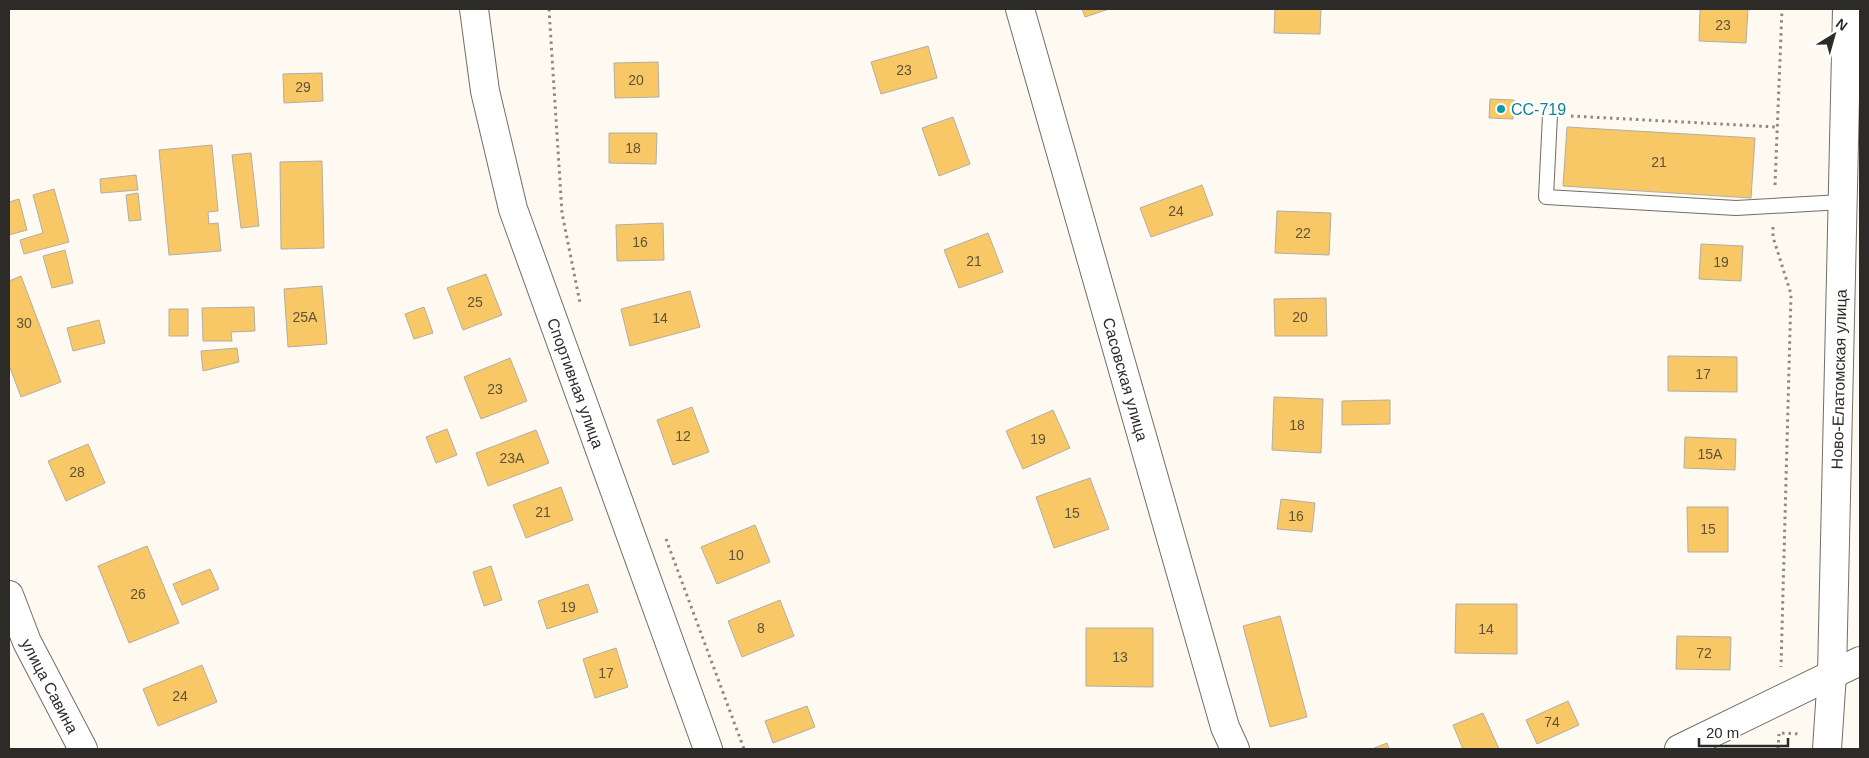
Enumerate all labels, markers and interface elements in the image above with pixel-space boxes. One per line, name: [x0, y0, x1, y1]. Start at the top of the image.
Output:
north arrow: [1809, 10, 1859, 60]
text: N: [1833, 15, 1851, 34]
house number: 23: [1715, 17, 1731, 33]
house number: 23: [896, 62, 912, 78]
house number: 20: [628, 72, 644, 88]
house number: 29: [295, 79, 311, 95]
place label: СС-719: [1511, 101, 1566, 118]
marker: СС-719: [1495, 103, 1507, 115]
house number: 18: [625, 140, 641, 156]
house number: 21: [1651, 154, 1667, 170]
house number: 24: [1168, 203, 1184, 219]
house number: 22: [1295, 225, 1311, 241]
house number: 16: [632, 234, 648, 250]
house number: 21: [966, 253, 982, 269]
house number: 19: [1713, 254, 1729, 270]
street label: Ново-Елатомская улица: [1829, 289, 1850, 469]
house number: 25: [467, 294, 483, 310]
house number: 25А: [293, 309, 318, 325]
house number: 20: [1292, 309, 1308, 325]
house number: 14: [652, 310, 668, 326]
house number: 30: [16, 315, 32, 331]
street label: Спортивная улица: [544, 316, 607, 451]
street label: Сасовская улица: [1100, 316, 1151, 443]
house number: 17: [1695, 366, 1711, 382]
house number: 23: [487, 381, 503, 397]
house number: 18: [1289, 417, 1305, 433]
house number: 12: [675, 428, 691, 444]
house number: 19: [1030, 431, 1046, 447]
house number: 15А: [1698, 446, 1723, 462]
house number: 23А: [500, 450, 525, 466]
house number: 28: [69, 464, 85, 480]
house number: 21: [535, 504, 551, 520]
house number: 15: [1064, 505, 1080, 521]
house number: 16: [1288, 508, 1304, 524]
house number: 15: [1700, 521, 1716, 537]
house number: 10: [728, 547, 744, 563]
house number: 26: [130, 586, 146, 602]
house number: 19: [560, 599, 576, 615]
house number: 8: [757, 620, 765, 636]
house number: 14: [1478, 621, 1494, 637]
street label: улица Савина: [18, 636, 81, 736]
house number: 72: [1696, 645, 1712, 661]
house number: 13: [1112, 649, 1128, 665]
house number: 17: [598, 665, 614, 681]
house number: 24: [172, 688, 188, 704]
house number: 74: [1544, 714, 1560, 730]
scale bar: [1699, 716, 1788, 748]
text: 20 m: [1706, 724, 1739, 741]

